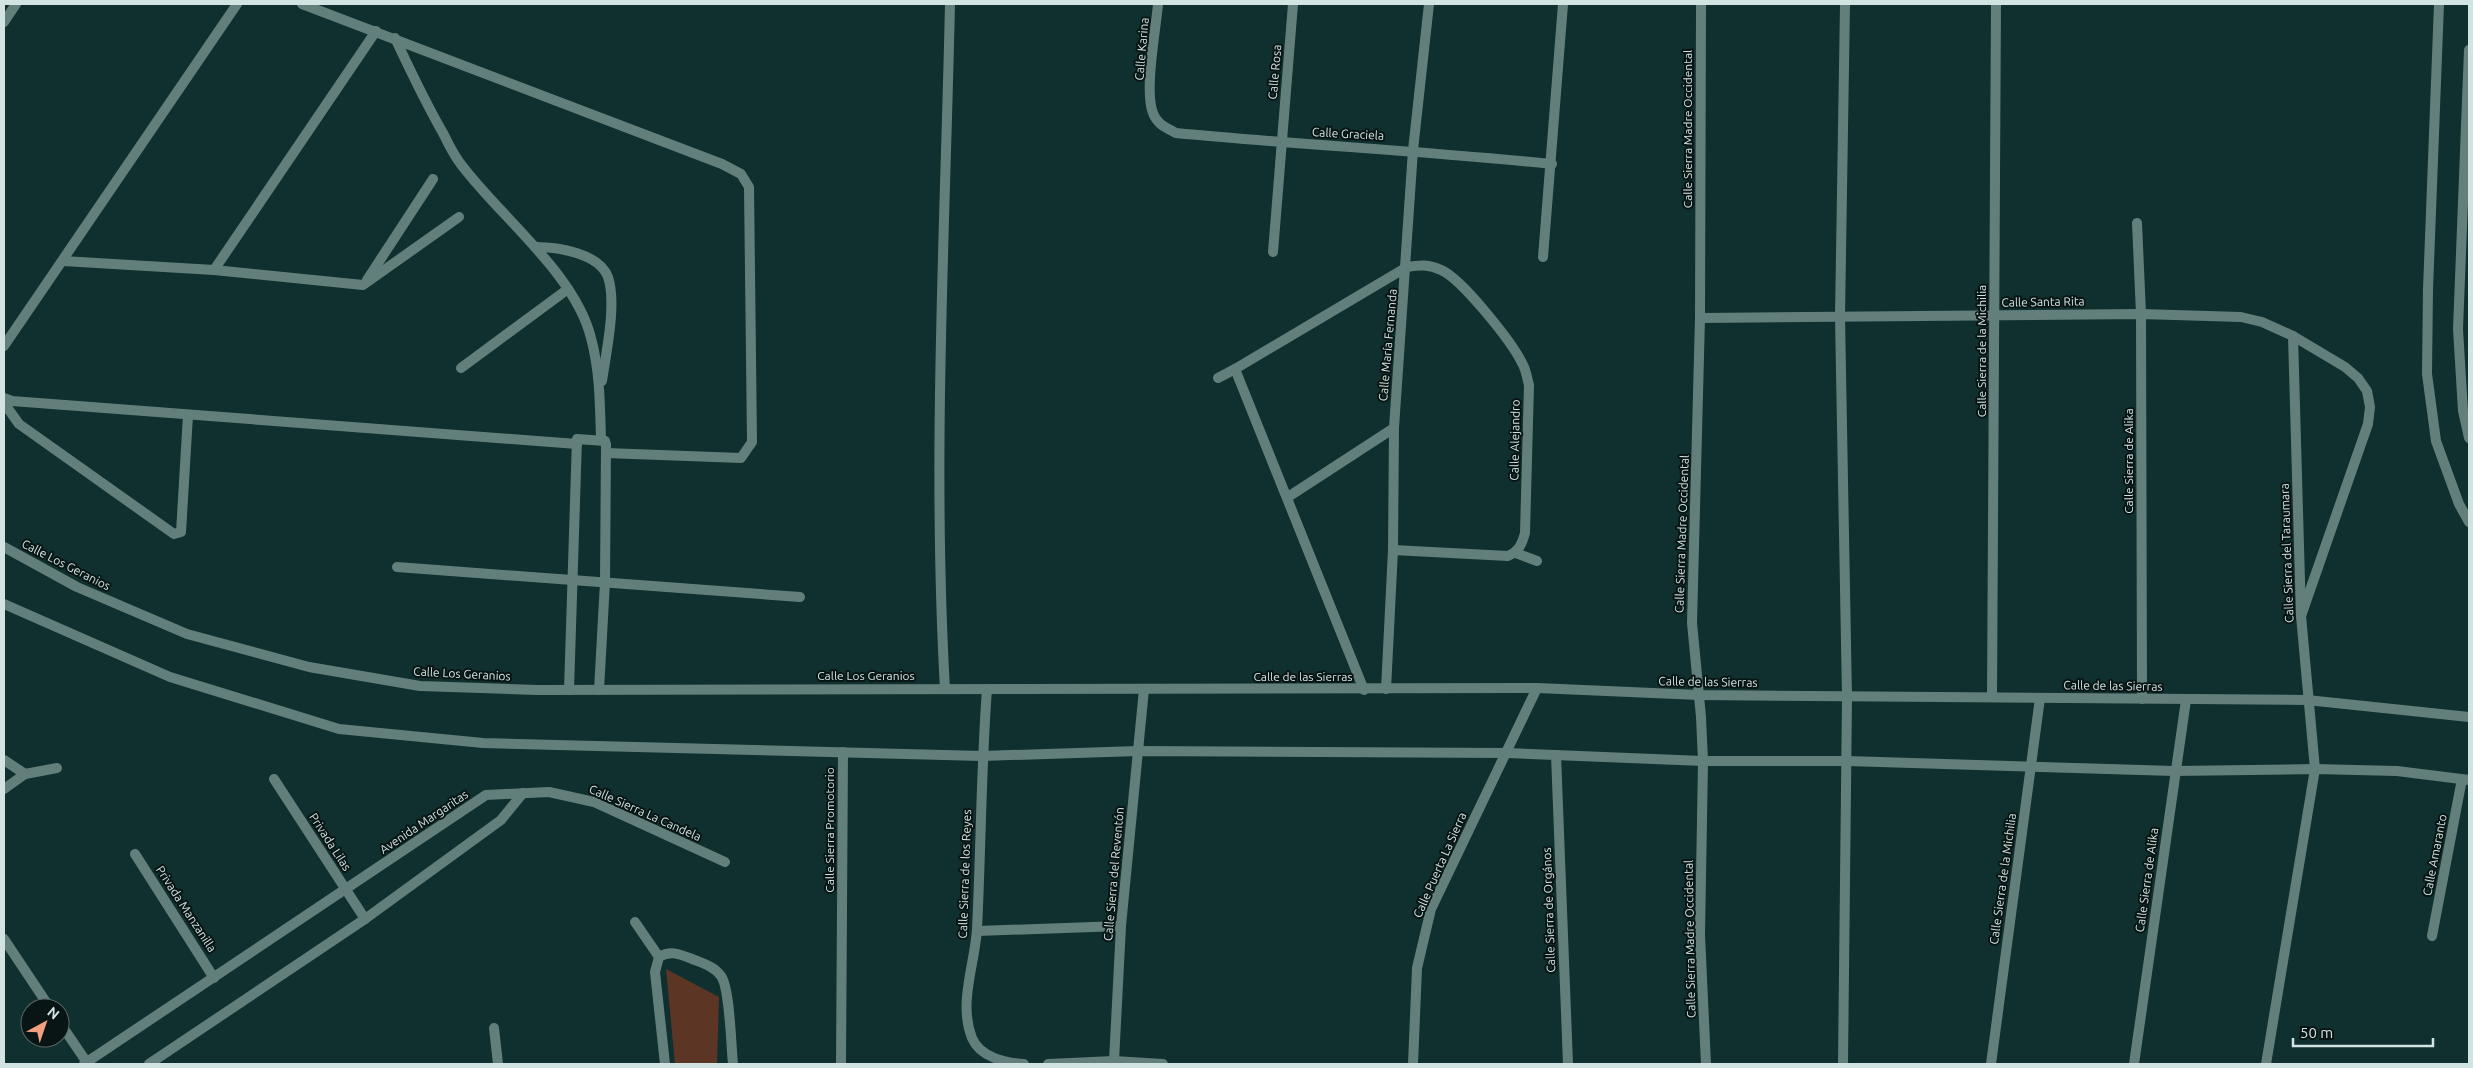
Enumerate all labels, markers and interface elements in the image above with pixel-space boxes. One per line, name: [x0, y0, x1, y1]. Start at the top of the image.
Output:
street label: Calle Karina: [1132, 17, 1151, 81]
street label: Calle Rosa: [1266, 44, 1283, 100]
street label: Calle Sierra Madre Occidental: [1681, 50, 1694, 208]
street label: Calle Graciela: [1312, 125, 1384, 142]
street label: Calle Sierra de la Michilia: [1975, 285, 1988, 417]
street label: Calle María Fernanda: [1376, 288, 1399, 402]
street label: Calle Santa Rita: [2001, 294, 2085, 309]
street label: Calle Alejandro: [1507, 399, 1522, 481]
street label: Calle Sierra de Alika: [2122, 408, 2135, 514]
street label: Calle Sierra Madre Occidental: [1672, 455, 1691, 613]
street label: Calle Sierra del Taraumara: [2278, 483, 2295, 623]
street label: Calle Los Geranios: [20, 537, 113, 592]
street label: Calle Los Geranios: [413, 664, 511, 683]
street label: Calle Los Geranios: [817, 669, 915, 682]
street label: Calle de las Sierras: [1253, 670, 1353, 683]
street label: Calle de las Sierras: [1658, 674, 1758, 689]
street label: Calle de las Sierras: [2063, 678, 2163, 693]
street label: Calle Sierra Promotorio: [823, 767, 836, 893]
street label: Calle Sierra La Candela: [587, 782, 703, 843]
street label: Avenida Margaritas: [377, 787, 470, 856]
street label: Calle Sierra del Reventón: [1101, 806, 1126, 942]
street label: Calle Sierra de los Reyes: [956, 809, 973, 939]
street label: Privada Lilas: [307, 810, 354, 873]
street label: Calle Puerta La Sierra: [1410, 810, 1469, 920]
street label: Calle Sierra de la Michilia: [1987, 812, 2018, 945]
street label: Calle Amaranto: [2420, 813, 2449, 897]
street label: Calle Sierra de Alika: [2133, 827, 2160, 933]
street label: Calle Sierra de Orgános: [1540, 847, 1557, 973]
street label: Calle Sierra Madre Occidental: [1682, 860, 1697, 1018]
street label: Privada Manzanilla: [154, 863, 219, 954]
north arrow: [20, 998, 70, 1048]
text: N: [44, 1004, 63, 1023]
scale bar: [2293, 1016, 2433, 1048]
text: 50 m: [2300, 1024, 2333, 1041]

